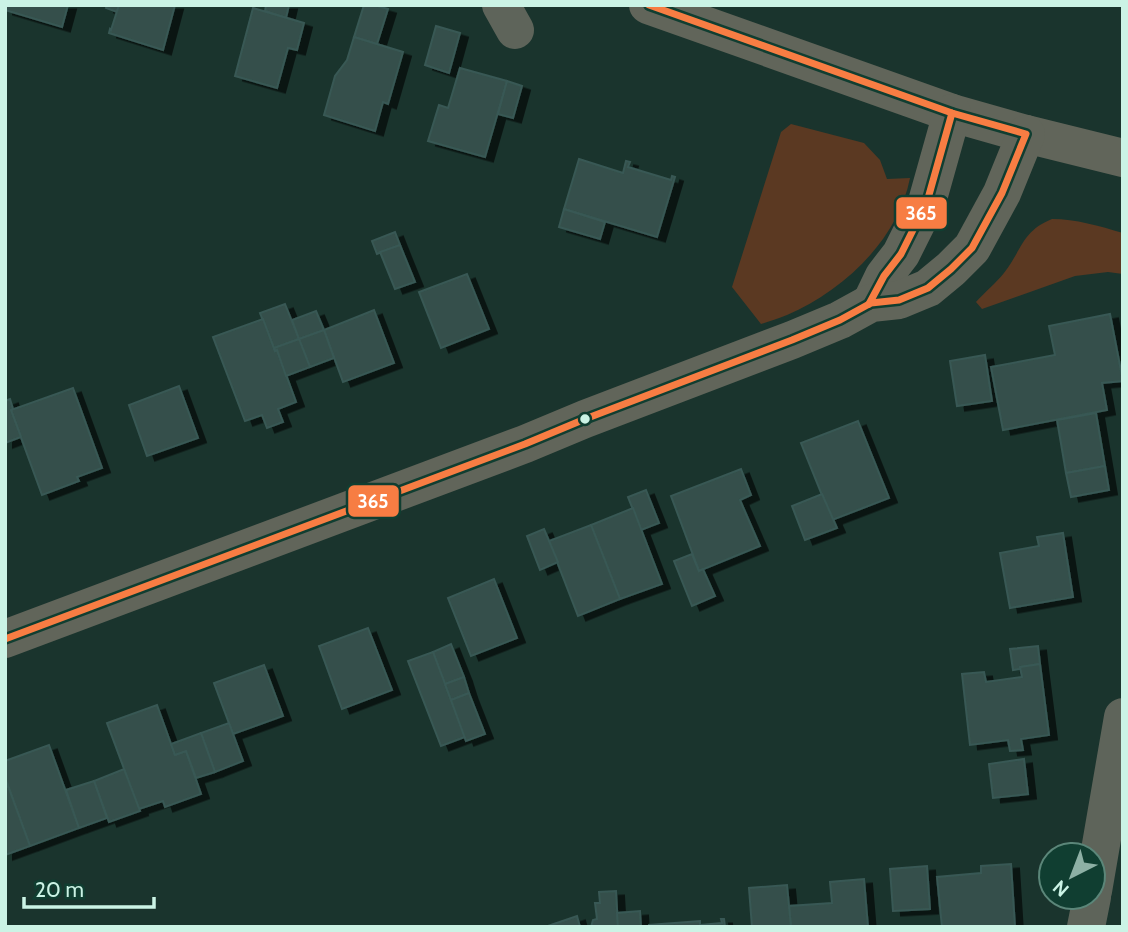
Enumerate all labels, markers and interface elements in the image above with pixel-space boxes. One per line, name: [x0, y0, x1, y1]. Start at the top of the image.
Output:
line badge: 365: [895, 196, 948, 230]
text: 365: [905, 202, 937, 225]
unlabelled marker: [578, 412, 592, 426]
line badge: 365: [347, 484, 400, 518]
text: 365: [357, 490, 389, 513]
north arrow: [1037, 841, 1107, 911]
scale bar: [24, 866, 154, 910]
text: N: [1048, 875, 1074, 901]
text: 20 m: [35, 877, 84, 902]

